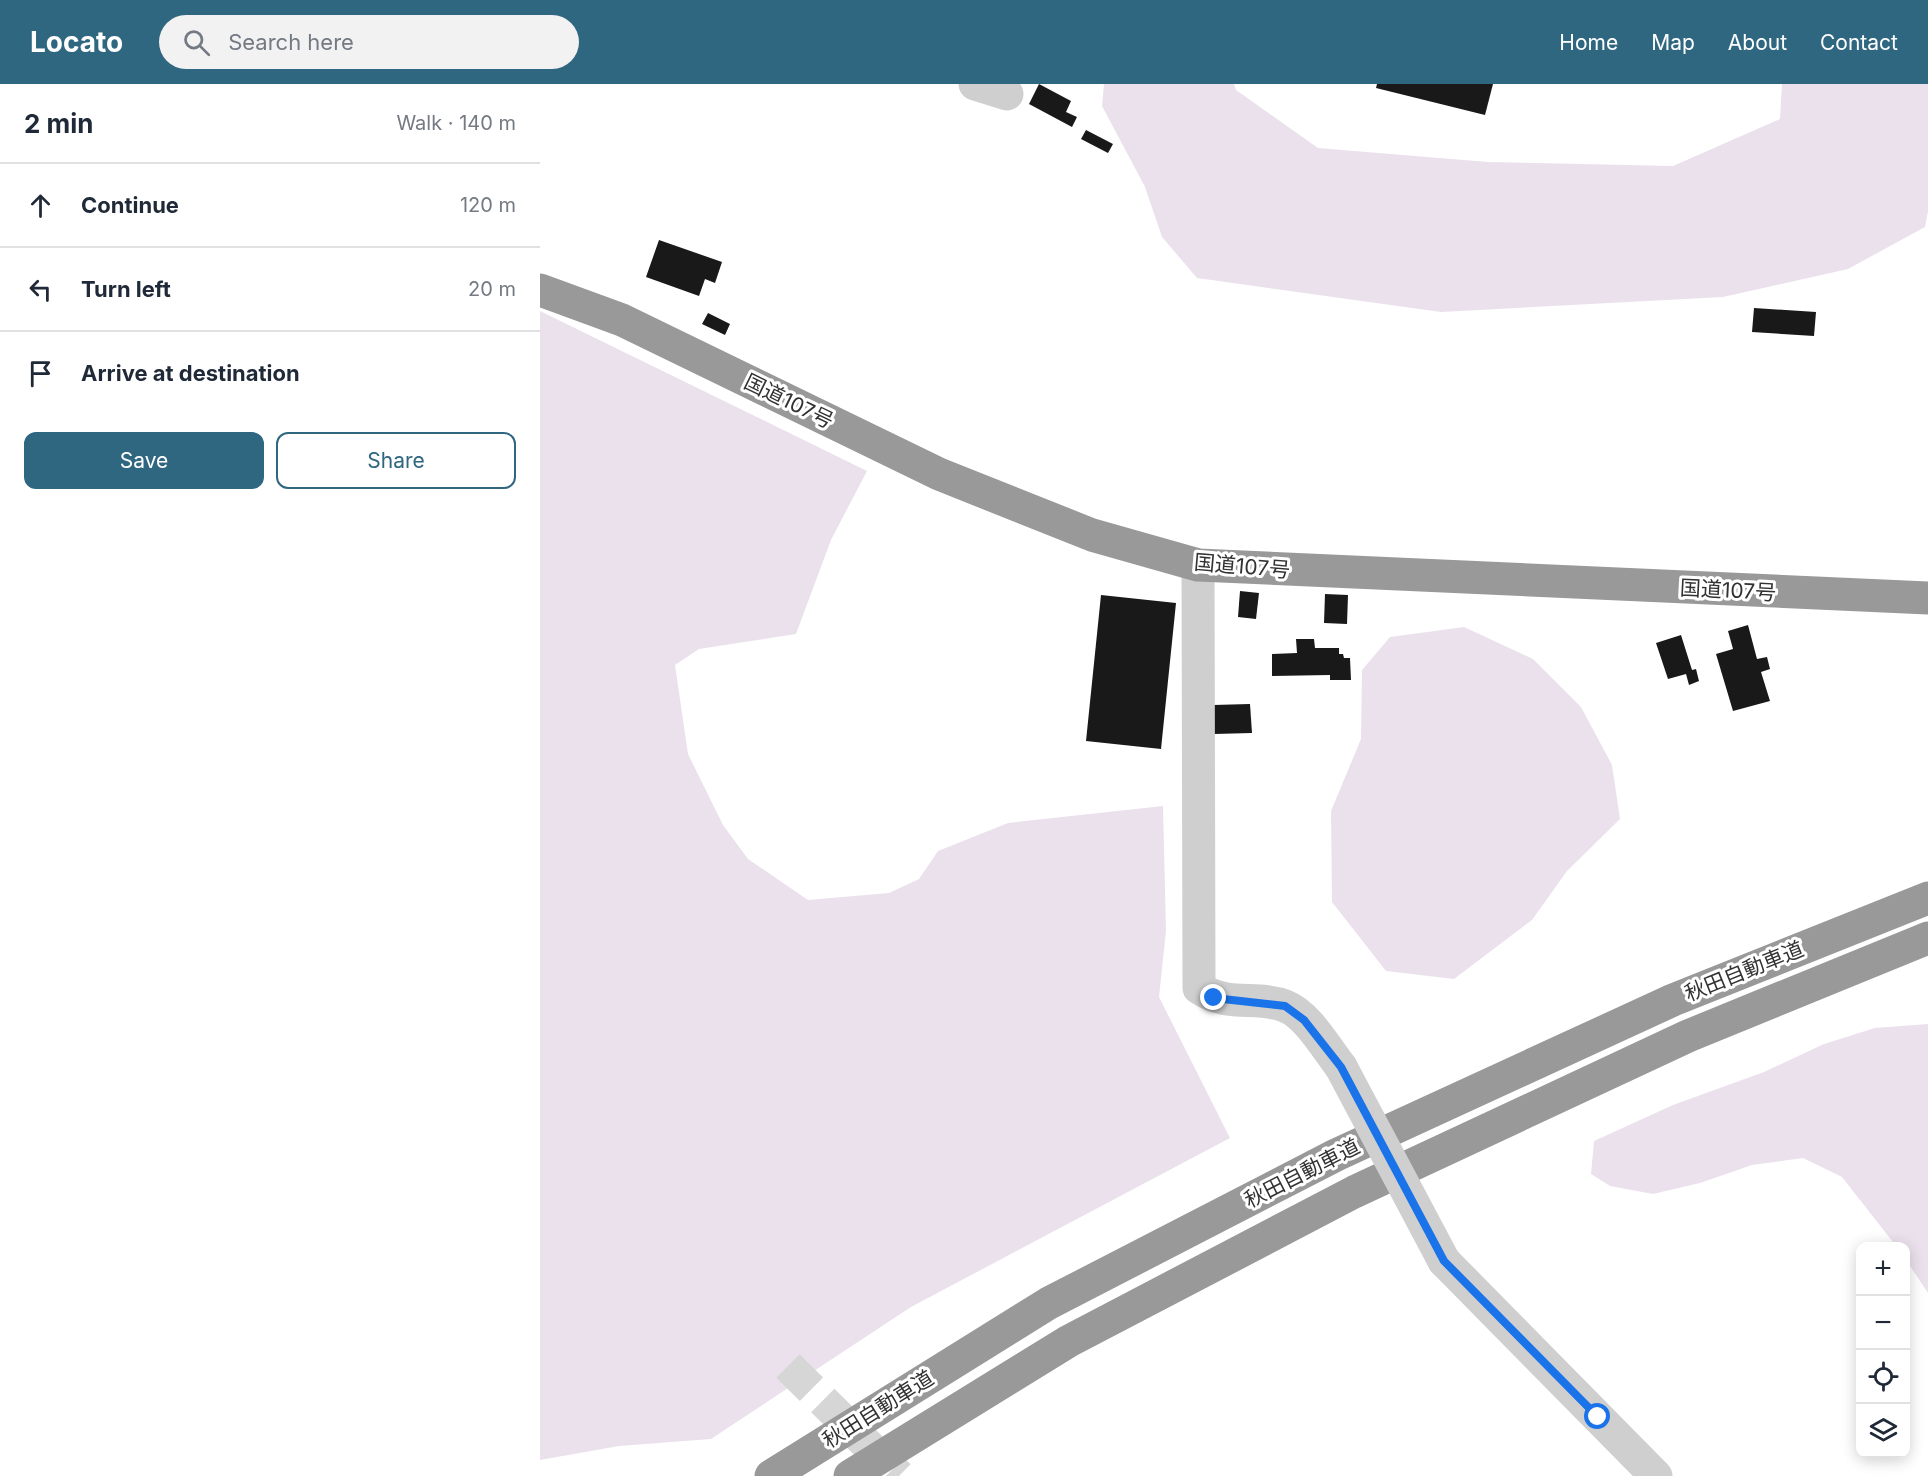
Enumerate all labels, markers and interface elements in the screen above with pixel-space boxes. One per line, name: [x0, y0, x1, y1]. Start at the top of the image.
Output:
search box: [159, 15, 579, 69]
text: Locato: [30, 25, 123, 59]
icon: search: [180, 26, 213, 59]
text: Search here: [228, 29, 354, 55]
text: Home: [1559, 30, 1618, 55]
text: Map: [1651, 30, 1695, 55]
text: About: [1728, 30, 1787, 55]
text: Contact: [1820, 30, 1898, 55]
text: 2 min: [24, 108, 94, 139]
text: Walk · 140 m: [396, 111, 516, 135]
icon: ahead: [24, 189, 57, 222]
text: Continue: [81, 192, 179, 218]
text: 120 m: [460, 193, 516, 217]
icon: left: [24, 273, 57, 306]
text: Turn left: [81, 276, 171, 302]
text: 20 m: [468, 277, 516, 301]
icon: arrive: [24, 357, 57, 390]
text: Arrive at destination: [81, 360, 300, 386]
street label: 国道107号: [740, 369, 838, 433]
button: Save: [24, 432, 264, 489]
button: Share: [276, 432, 516, 489]
street label: 国道107号: [1193, 549, 1291, 583]
street label: 国道107号: [1679, 575, 1777, 605]
street label: 秋田自動車道: [1681, 936, 1807, 1006]
route end: [1200, 984, 1226, 1010]
street label: 秋田自動車道: [1240, 1133, 1364, 1213]
map controls: [1856, 1242, 1910, 1458]
button: +: [1856, 1242, 1910, 1296]
button: −: [1856, 1296, 1910, 1350]
button: locate: [1856, 1350, 1910, 1404]
street label: 秋田自動車道: [818, 1365, 938, 1453]
route start: [1584, 1403, 1610, 1429]
button: layers: [1856, 1404, 1910, 1458]

